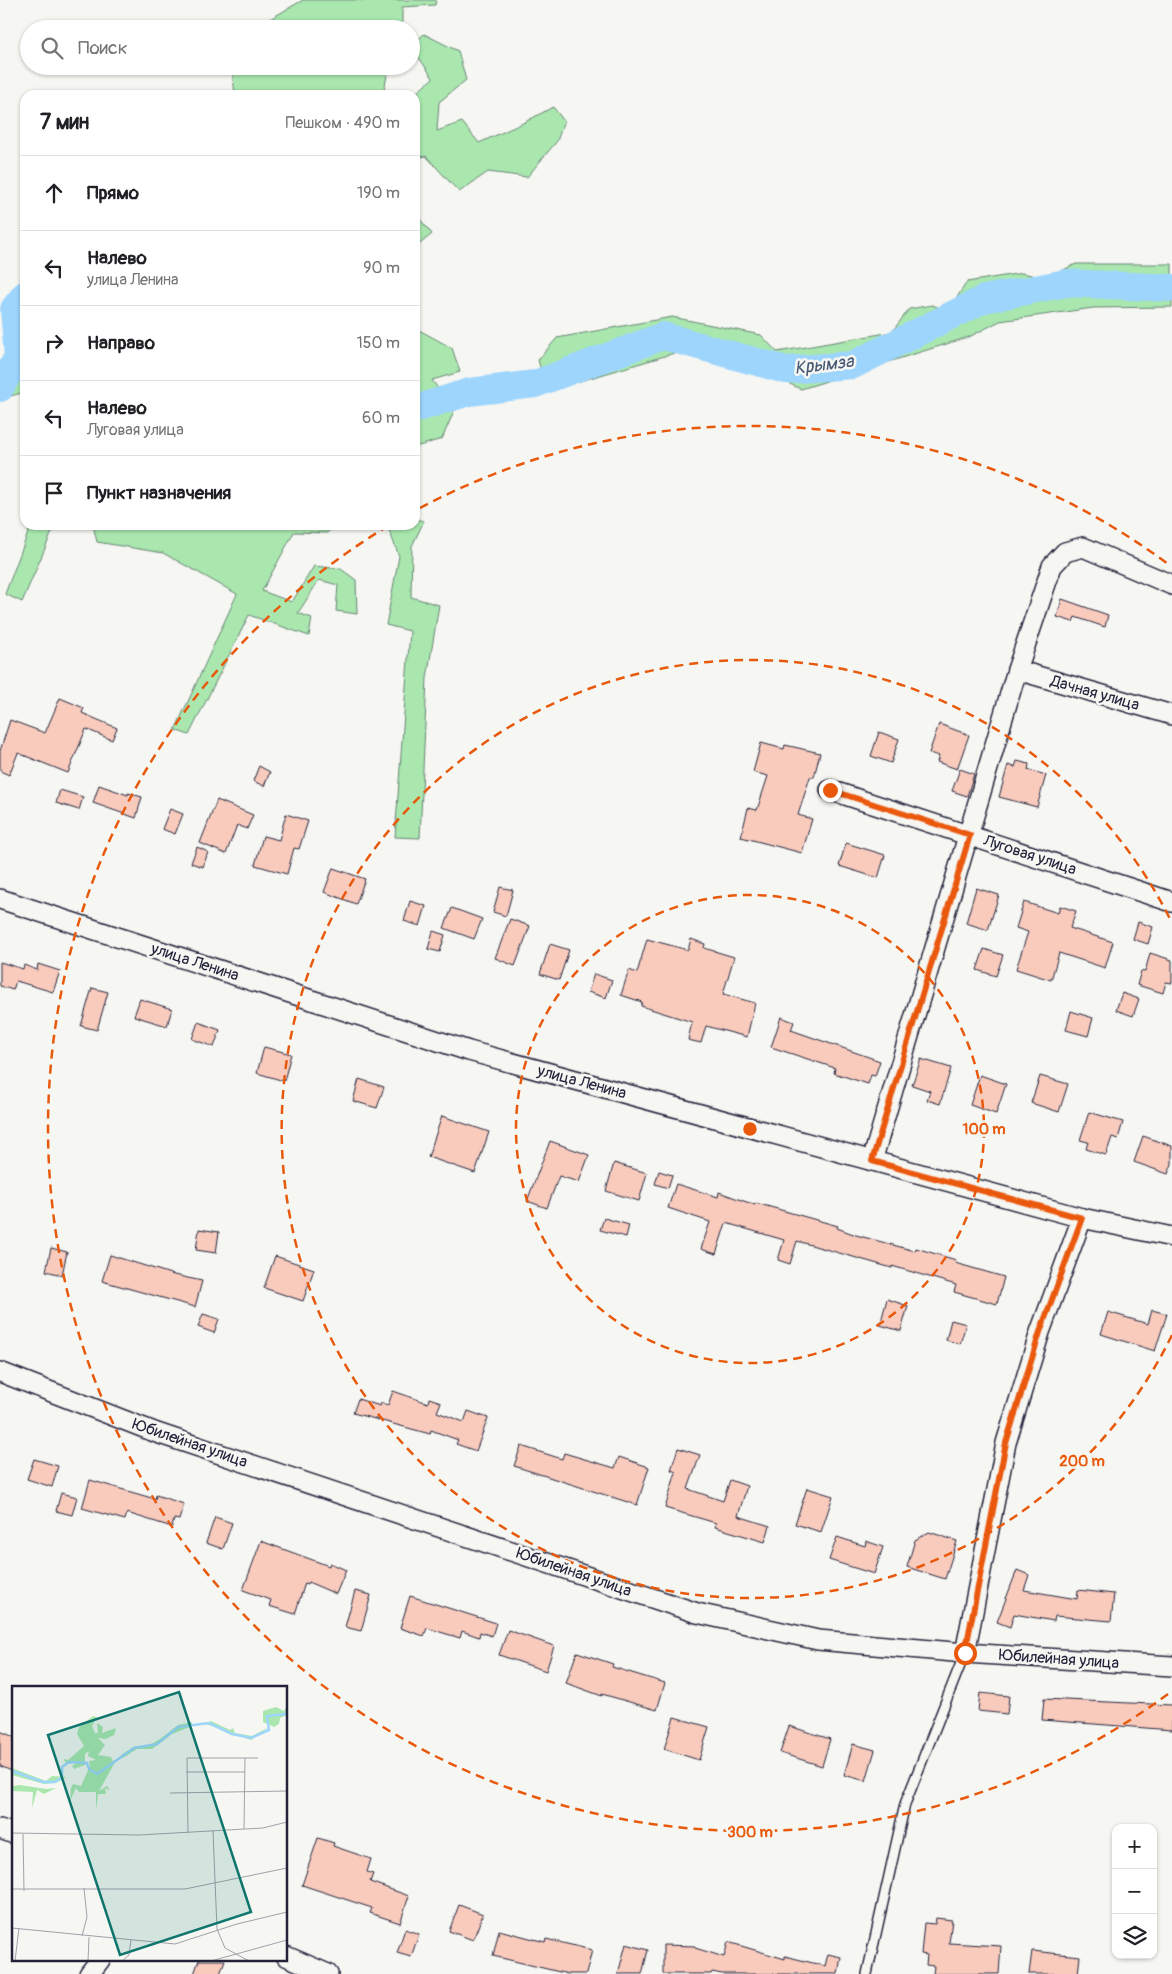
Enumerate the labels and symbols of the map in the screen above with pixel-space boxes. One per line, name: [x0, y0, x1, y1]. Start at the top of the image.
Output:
water label: Крымза: [793, 350, 856, 380]
street label: Дачная улица: [1047, 671, 1142, 715]
route end: [819, 779, 842, 802]
street label: Луговая улица: [980, 830, 1079, 879]
street label: улица Ленина: [148, 938, 242, 986]
street label: улица Ленина: [534, 1060, 629, 1103]
centre of rings: [741, 1120, 759, 1138]
text: 100 m: [963, 1120, 1005, 1139]
street label: Юбилейная улица: [130, 1414, 250, 1472]
text: 200 m: [1059, 1452, 1105, 1471]
street label: Юбилейная улица: [514, 1543, 634, 1601]
route start: [954, 1642, 977, 1665]
street label: Юбилейная улица: [998, 1645, 1120, 1673]
inset map: [12, 1686, 288, 1962]
text: 300 m: [727, 1823, 773, 1842]

